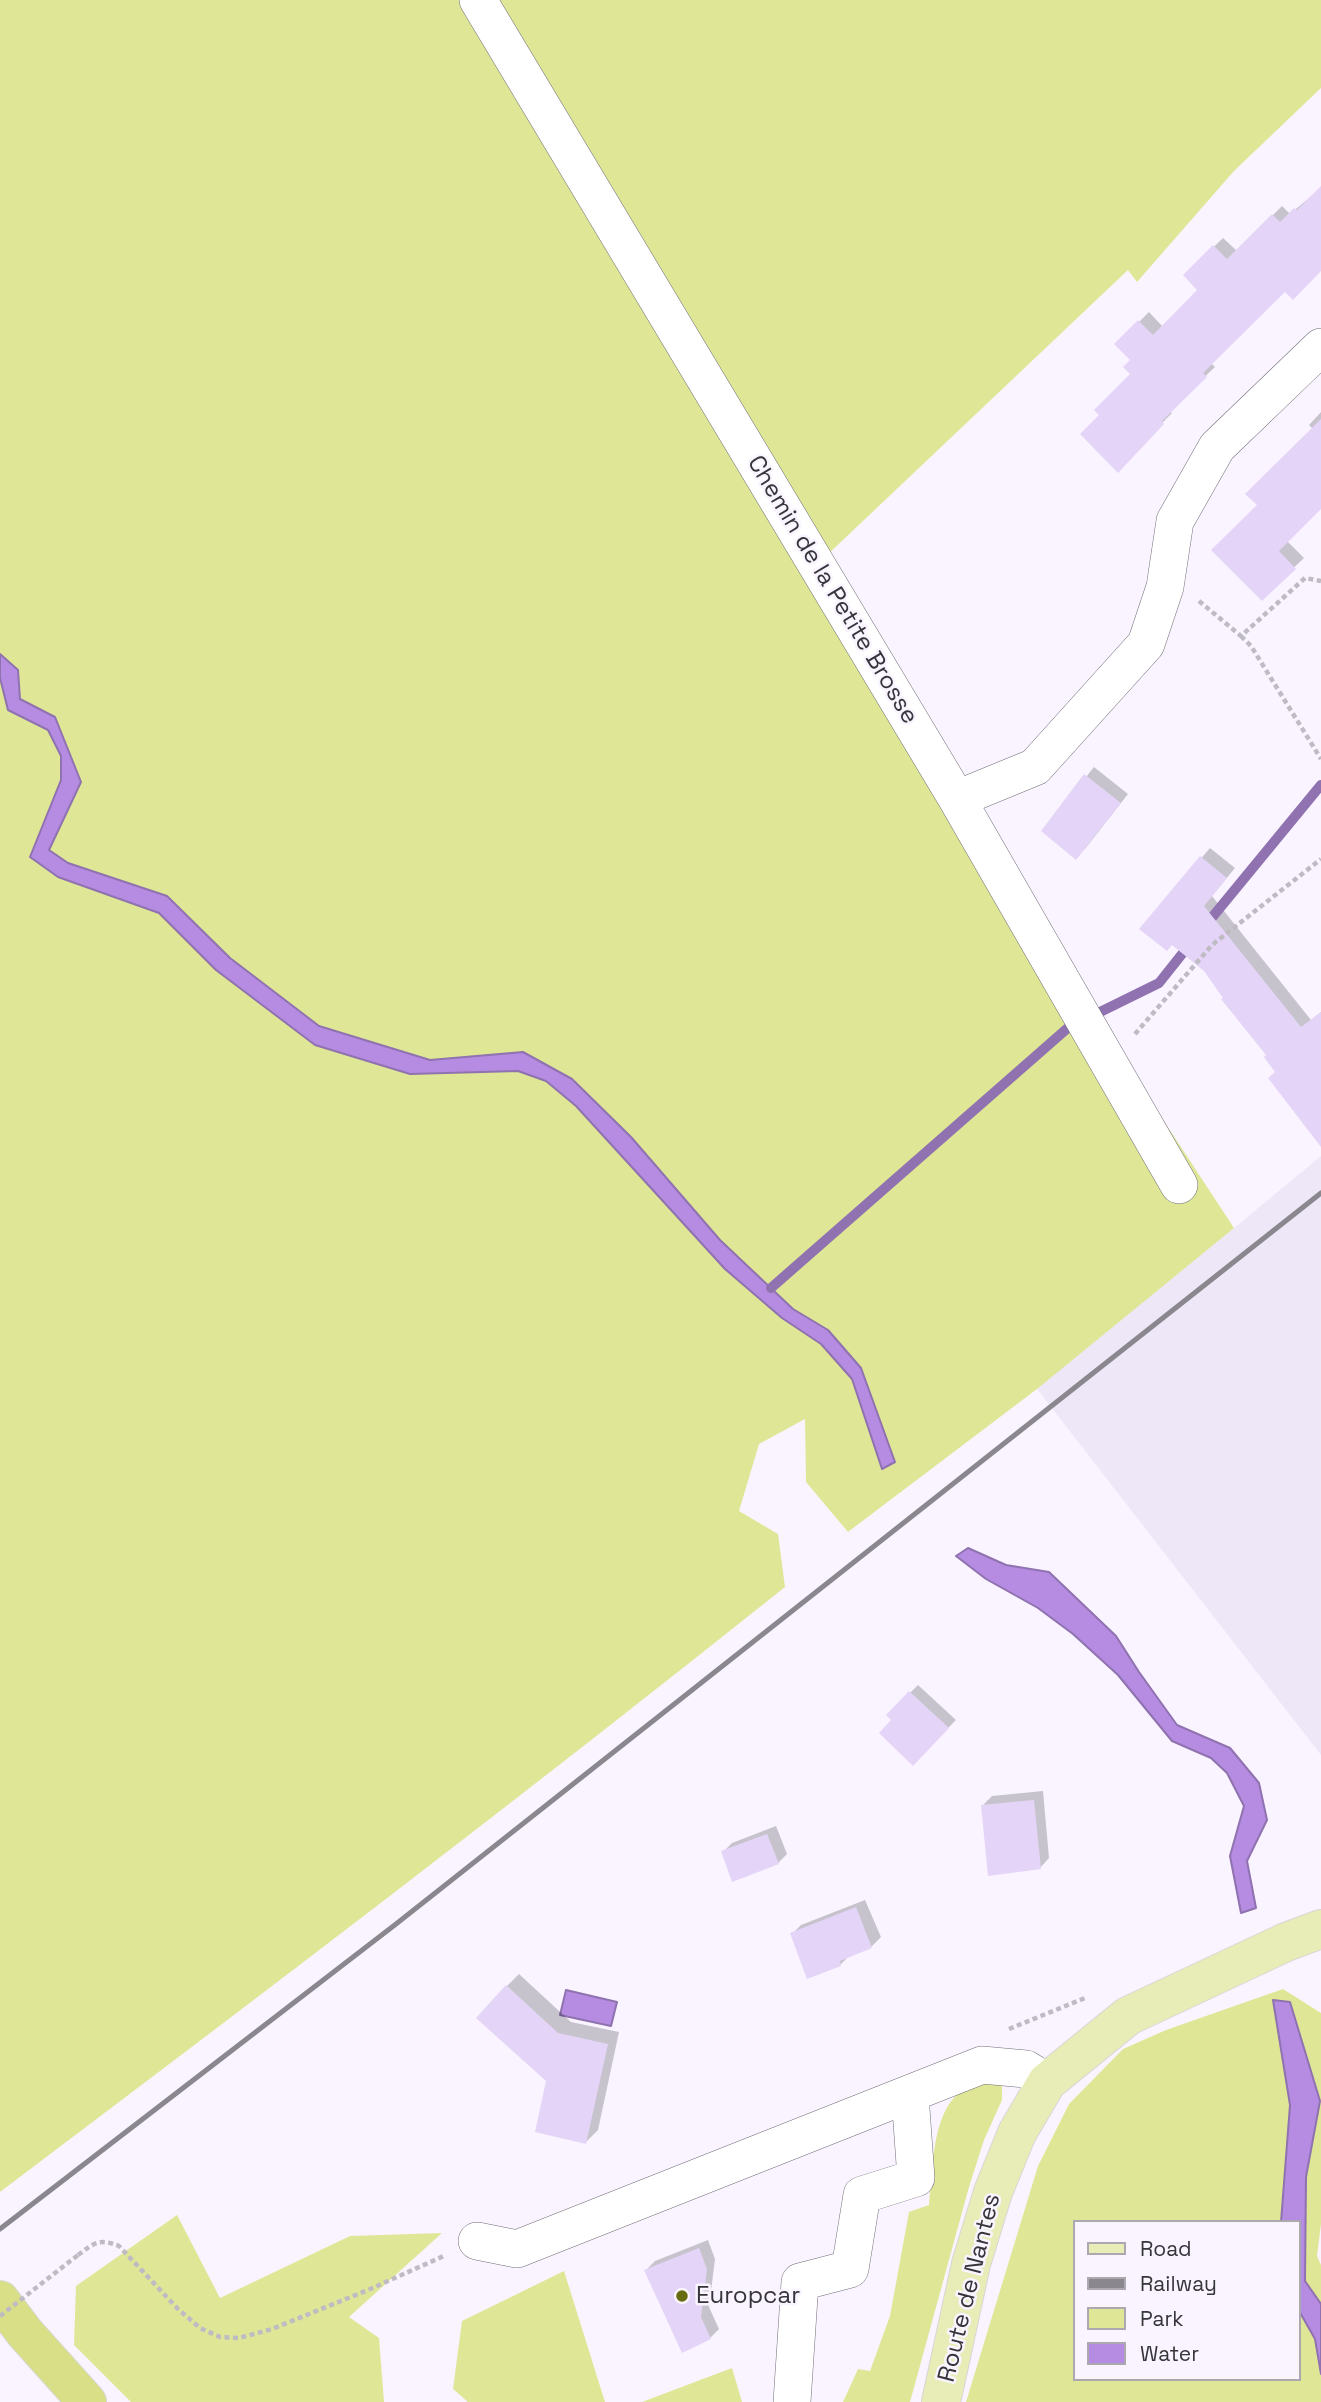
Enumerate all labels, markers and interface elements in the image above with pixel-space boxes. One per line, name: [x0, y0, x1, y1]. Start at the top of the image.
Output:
street label: Chemin de la Petite Brosse: [740, 451, 924, 729]
street label: Route de Nantes: [933, 2191, 1007, 2385]
legend: [1072, 2220, 1300, 2381]
text: Road: [1140, 2235, 1192, 2262]
text: Railway: [1140, 2270, 1217, 2297]
place label: Europcar: [696, 2282, 800, 2310]
marker: Europcar: [674, 2288, 690, 2304]
text: Park: [1140, 2305, 1184, 2332]
text: Water: [1140, 2340, 1199, 2367]

